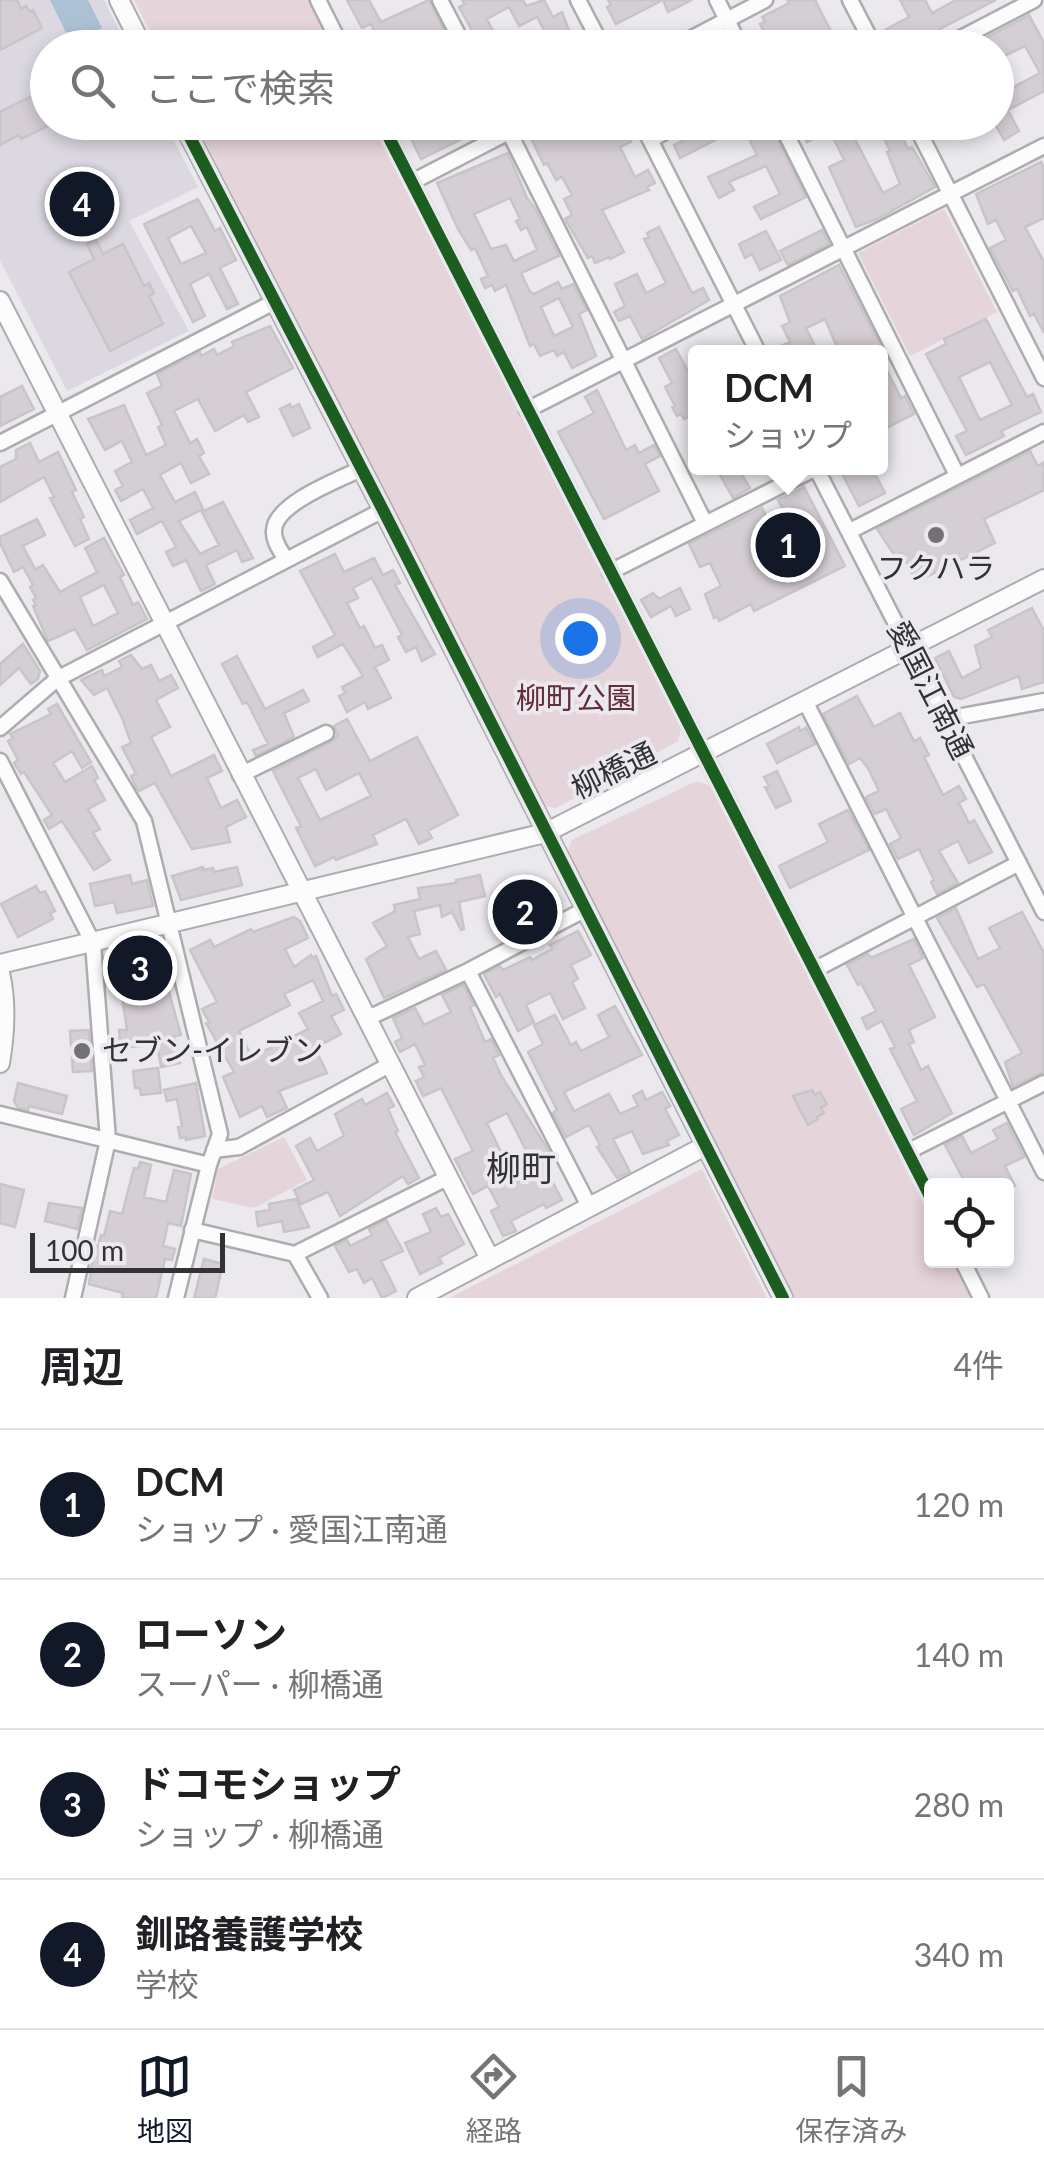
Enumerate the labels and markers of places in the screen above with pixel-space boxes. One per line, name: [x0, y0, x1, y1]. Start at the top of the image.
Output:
pin: 4: [49, 166, 114, 242]
pin: 1: [756, 508, 820, 582]
marker: フクハラ: [925, 524, 947, 546]
place label: フクハラ: [877, 549, 995, 585]
pin: 2: [492, 874, 558, 950]
pin: 3: [108, 930, 172, 1006]
place label: セブン-イレブン: [102, 1031, 323, 1067]
marker: セブン-イレブン: [71, 1040, 93, 1062]

